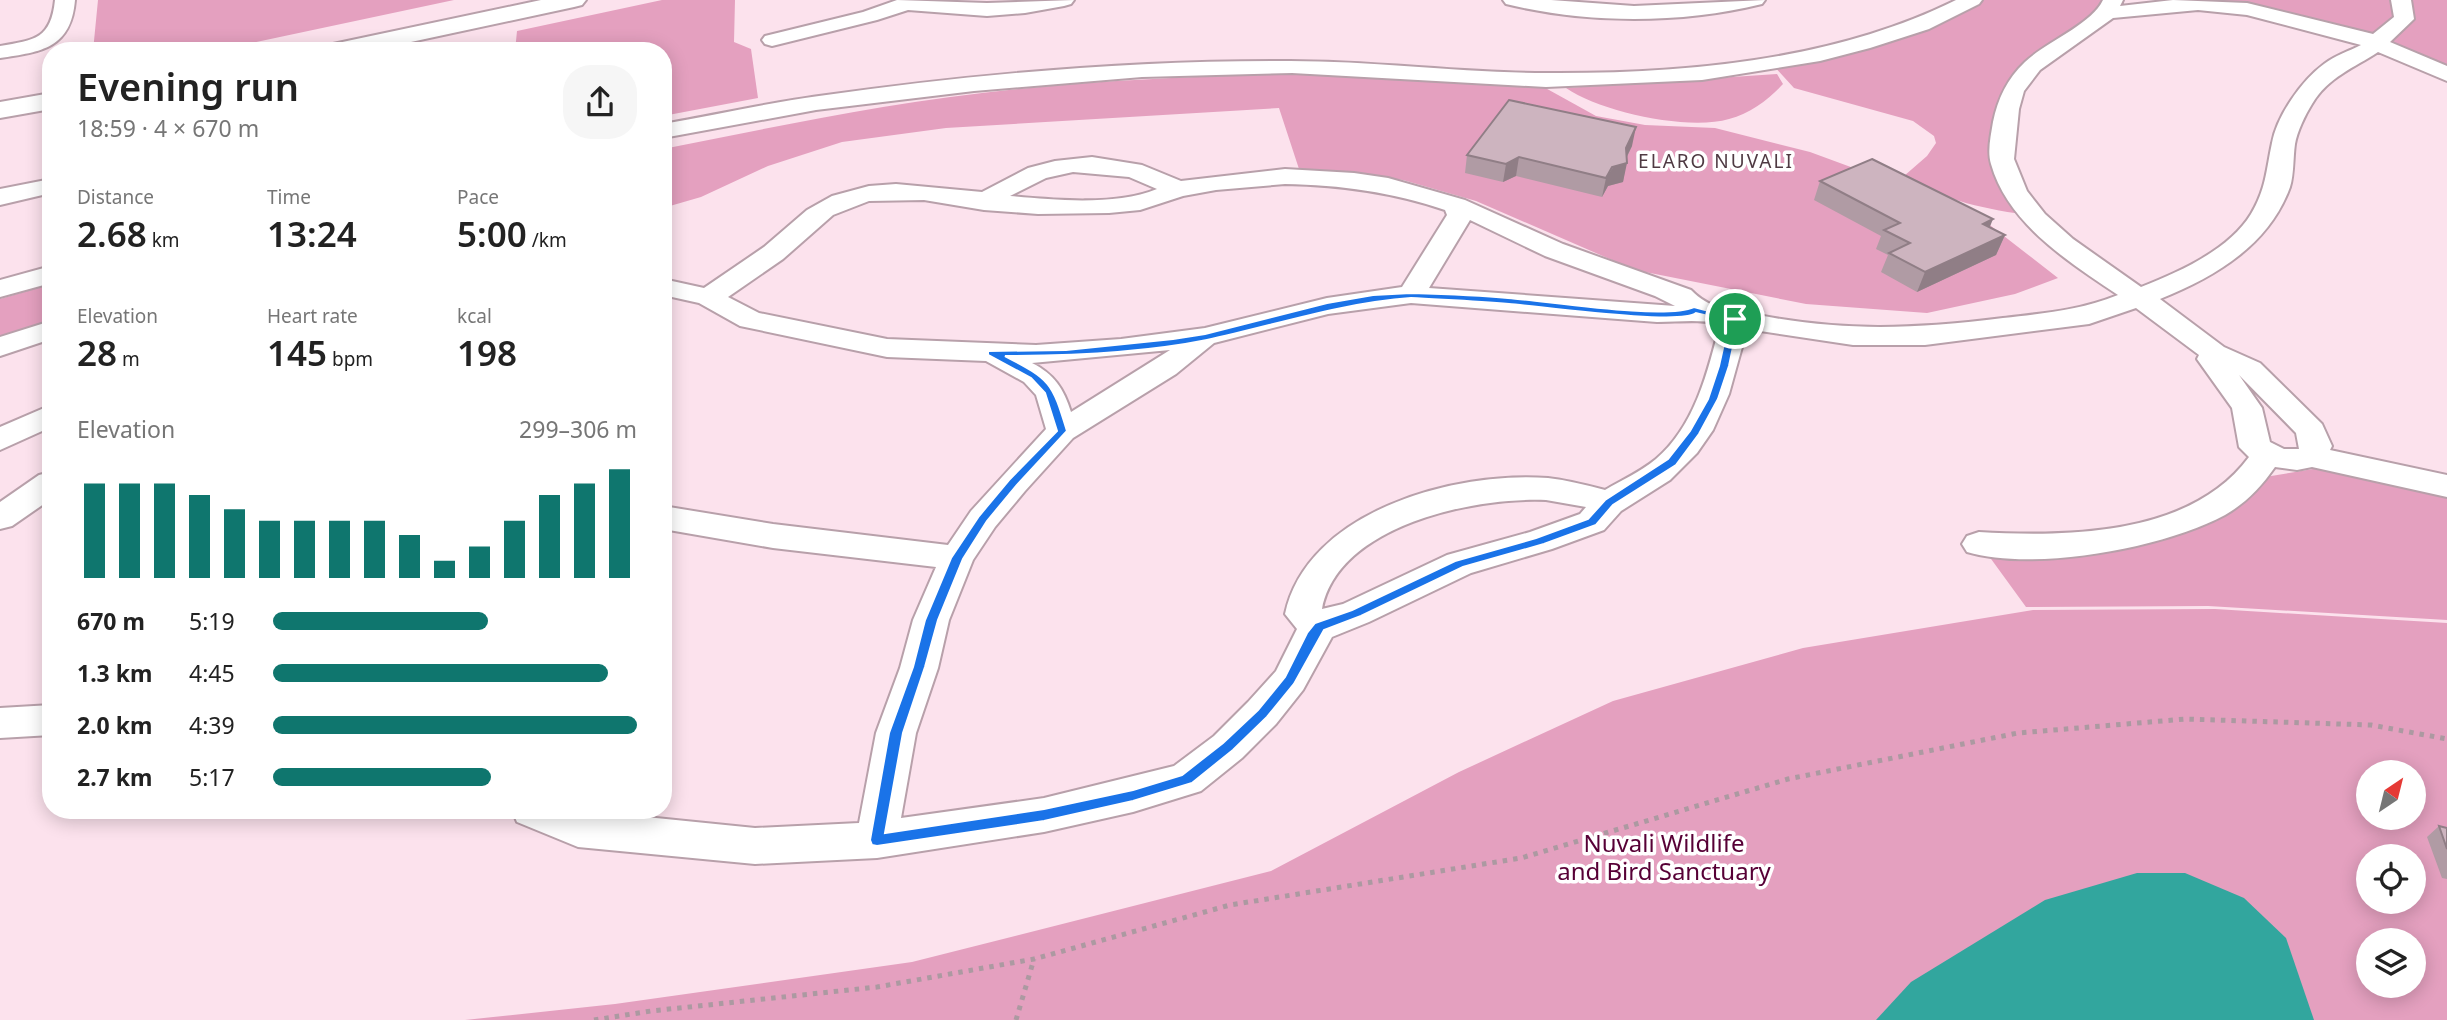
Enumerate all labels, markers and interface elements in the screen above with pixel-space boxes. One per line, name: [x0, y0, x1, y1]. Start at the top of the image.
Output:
text: Evening run: [77, 60, 299, 112]
button: share: [563, 65, 637, 139]
text: 18:59 · 4 × 670 m: [77, 112, 259, 144]
district label: ELARO NUVALI: [1638, 148, 1794, 174]
text: Distance: [77, 184, 154, 210]
text: Time: [267, 184, 311, 210]
text: Pace: [457, 184, 499, 210]
text: 2.68: [77, 210, 147, 257]
text: 13:24: [267, 210, 357, 257]
text: 5:00: [457, 210, 527, 257]
text: km: [147, 227, 180, 253]
text: /km: [527, 227, 567, 253]
pin: [1705, 289, 1765, 349]
icon: arrive: [1716, 300, 1754, 338]
text: Elevation: [77, 303, 158, 329]
text: Heart rate: [267, 303, 358, 329]
text: kcal: [457, 303, 492, 329]
text: 28: [77, 329, 117, 376]
text: 145: [267, 329, 327, 376]
text: 198: [457, 329, 517, 376]
text: m: [117, 346, 140, 372]
text: bpm: [327, 346, 373, 372]
text: Elevation: [77, 413, 175, 445]
text: 299–306 m: [519, 413, 637, 445]
text: 670 m: [77, 605, 145, 637]
text: 5:19: [189, 605, 235, 637]
text: 1.3 km: [77, 657, 152, 689]
text: 4:45: [189, 657, 235, 689]
text: 2.0 km: [77, 709, 152, 741]
text: 4:39: [189, 709, 235, 741]
north arrow: [2356, 760, 2426, 830]
map controls: [2356, 760, 2426, 998]
text: 2.7 km: [77, 761, 152, 793]
text: 5:17: [189, 761, 235, 793]
park label: Nuvali Wildlife and Bird Sanctuary: [1557, 826, 1772, 887]
button: locate: [2356, 844, 2426, 914]
button: layers: [2356, 928, 2426, 998]

